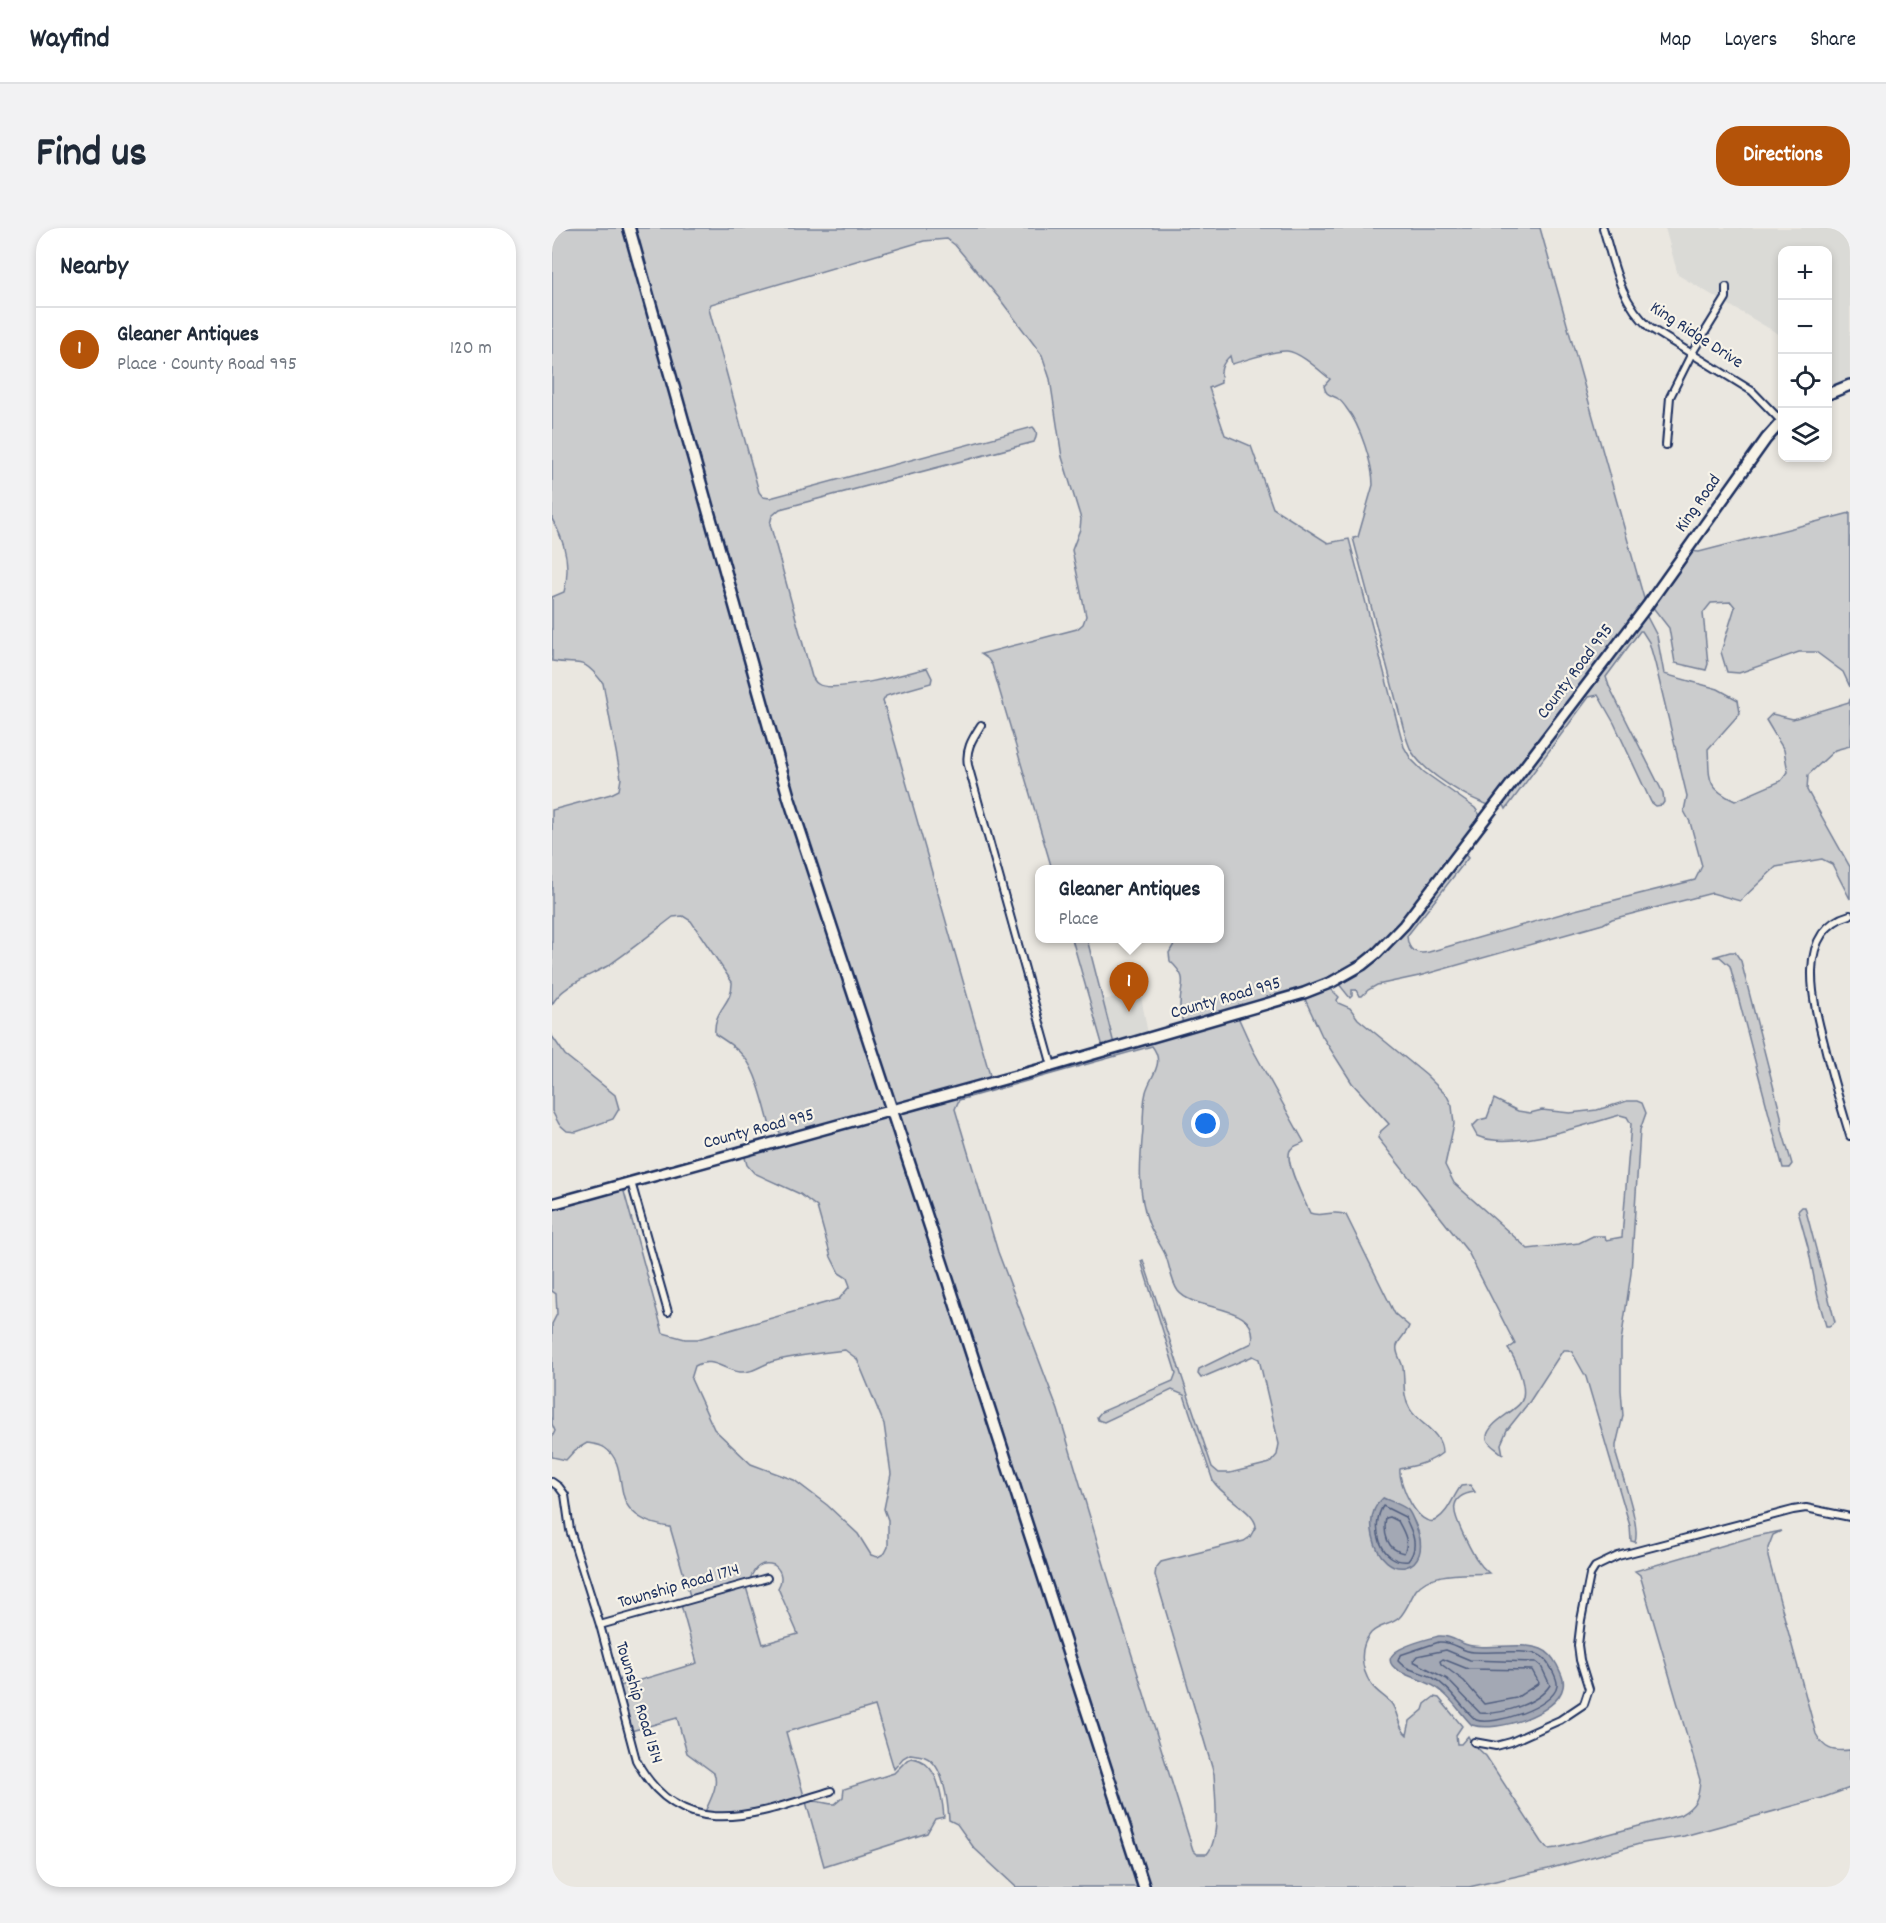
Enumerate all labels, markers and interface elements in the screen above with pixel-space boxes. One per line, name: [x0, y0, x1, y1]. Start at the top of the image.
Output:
text: Wayfind: [30, 21, 110, 61]
text: Map: [1660, 26, 1691, 56]
text: Layers: [1724, 26, 1777, 56]
text: Share: [1810, 26, 1856, 56]
text: Find us: [36, 126, 147, 186]
button: Directions: [1716, 126, 1850, 186]
map controls: [1778, 246, 1832, 462]
button: +: [1778, 246, 1832, 300]
text: Nearby: [60, 249, 128, 286]
street label: King Ridge Drive: [1644, 296, 1748, 376]
button: −: [1778, 300, 1832, 354]
text: Gleaner Antiques: [117, 320, 259, 351]
text: 1: [77, 335, 82, 363]
text: 120 m: [450, 335, 492, 363]
text: Place · County Road 995: [117, 351, 297, 379]
button: locate: [1778, 354, 1832, 408]
button: layers: [1778, 408, 1832, 462]
street label: King Road: [1670, 470, 1728, 538]
street label: County Road 995: [1532, 619, 1620, 725]
popup: [1035, 865, 1224, 943]
text: Gleaner Antiques: [1059, 875, 1200, 906]
text: Place: [1059, 906, 1099, 934]
pin: 1: [1110, 962, 1148, 1012]
street label: County Road 995: [1168, 971, 1284, 1027]
street label: County Road 995: [701, 1103, 817, 1157]
your location: [1191, 1109, 1220, 1138]
street label: Township Road 1714: [615, 1558, 743, 1616]
street label: Township Road 1514: [608, 1639, 668, 1767]

